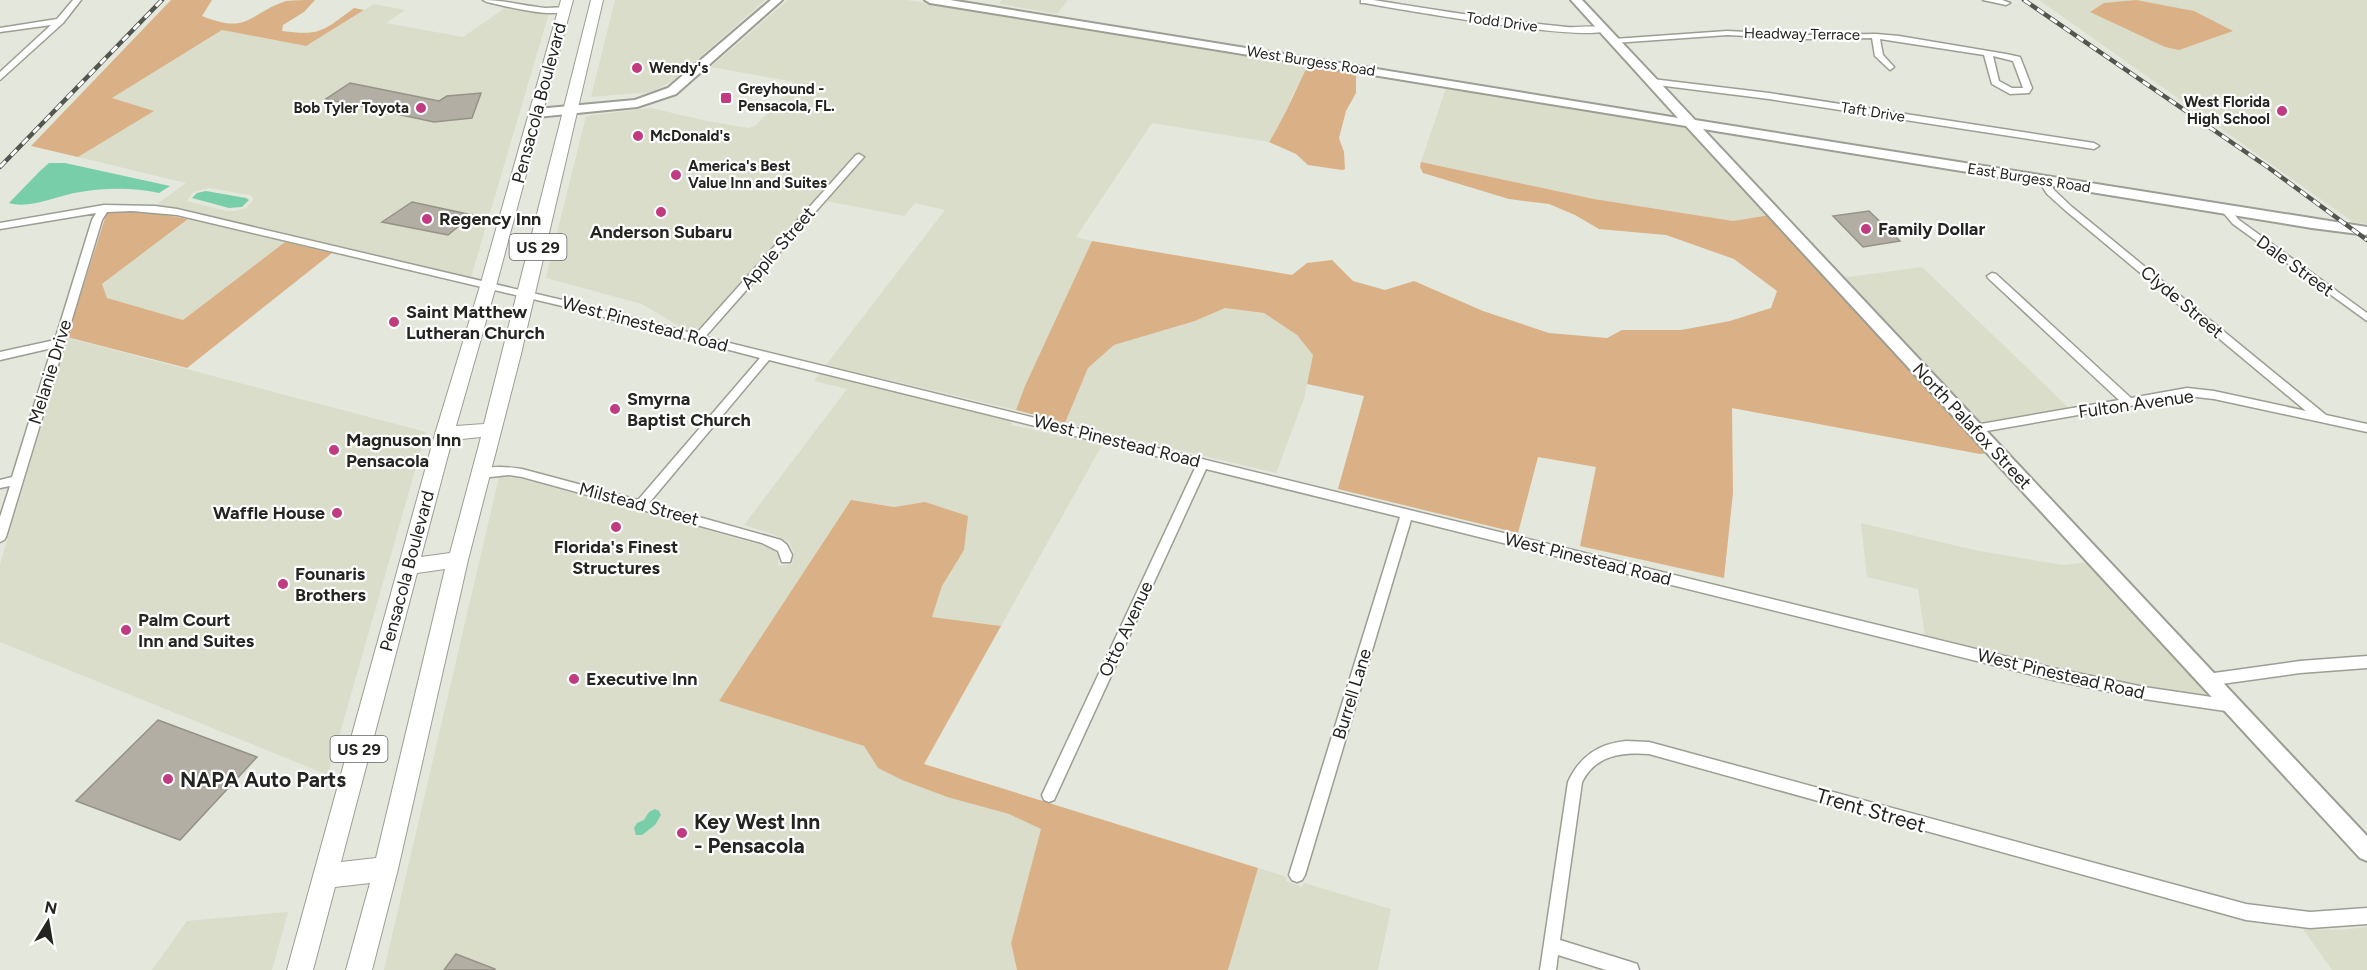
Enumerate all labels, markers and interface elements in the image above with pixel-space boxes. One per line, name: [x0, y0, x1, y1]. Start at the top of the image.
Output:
street label: Todd Drive: [1465, 8, 1539, 36]
street label: Pensacola Boulevard: [507, 20, 571, 186]
street label: Headway Terrace: [1744, 24, 1860, 44]
street label: West Burgess Road: [1245, 42, 1377, 80]
place label: Wendy's: [649, 59, 708, 77]
marker: Wendy's: [630, 61, 644, 75]
place label: Greyhound - Pensacola, FL.: [738, 80, 835, 115]
marker: Greyhound - Pensacola, FL.: [719, 91, 733, 105]
place label: West Florida High School: [2184, 93, 2270, 128]
street label: Taft Drive: [1840, 98, 1906, 126]
place label: Bob Tyler Toyota: [293, 99, 409, 117]
marker: Bob Tyler Toyota: [414, 101, 428, 115]
marker: West Florida High School: [2275, 104, 2289, 118]
place label: McDonald's: [650, 127, 730, 145]
marker: McDonald's: [631, 129, 645, 143]
place label: America's Best Value Inn and Suites: [688, 157, 827, 192]
street label: East Burgess Road: [1966, 159, 2092, 197]
marker: America's Best Value Inn and Suites: [669, 168, 683, 182]
street label: Apple Street: [736, 202, 820, 294]
marker: Anderson Subaru: [654, 205, 668, 219]
place label: Regency Inn: [439, 208, 541, 230]
marker: Regency Inn: [420, 212, 434, 226]
place label: Family Dollar: [1878, 218, 1985, 240]
place label: Anderson Subaru: [590, 221, 732, 243]
marker: Family Dollar: [1859, 222, 1873, 236]
street label: Dale Street: [2252, 231, 2338, 302]
road number: US 29: [510, 234, 566, 260]
street label: Clyde Street: [2136, 261, 2228, 343]
street label: West Pinestead Road: [560, 291, 730, 357]
place label: Saint Matthew Lutheran Church: [406, 301, 545, 344]
marker: Saint Matthew Lutheran Church: [387, 315, 401, 329]
street label: Melanie Drive: [24, 317, 76, 427]
street label: North Palafox Street: [1908, 358, 2036, 494]
street label: Fulton Avenue: [2077, 385, 2195, 423]
place label: Smyrna Baptist Church: [627, 388, 751, 431]
marker: Smyrna Baptist Church: [608, 402, 622, 416]
street label: West Pinestead Road: [1031, 410, 1203, 472]
place label: Magnuson Inn Pensacola: [346, 429, 461, 472]
marker: Magnuson Inn Pensacola: [327, 443, 341, 457]
street label: Milstead Street: [577, 477, 701, 531]
street label: Pensacola Boulevard: [375, 488, 439, 654]
place label: Waffle House: [213, 502, 325, 524]
marker: Waffle House: [330, 506, 344, 520]
marker: Florida's Finest Structures: [609, 520, 623, 534]
street label: West Pinestead Road: [1502, 528, 1674, 590]
place label: Florida's Finest Structures: [554, 536, 678, 579]
place label: Founaris Brothers: [295, 563, 367, 606]
marker: Founaris Brothers: [276, 577, 290, 591]
street label: Otto Avenue: [1094, 577, 1158, 680]
place label: Palm Court Inn and Suites: [138, 609, 255, 652]
marker: Palm Court Inn and Suites: [119, 623, 133, 637]
street label: West Pinestead Road: [1975, 644, 2147, 704]
street label: Burrell Lane: [1328, 646, 1376, 742]
place label: Executive Inn: [586, 668, 698, 690]
marker: Executive Inn: [567, 672, 581, 686]
road number: US 29: [330, 736, 388, 762]
place label: NAPA Auto Parts: [180, 767, 346, 792]
marker: NAPA Auto Parts: [161, 772, 175, 786]
street label: Trent Street: [1813, 782, 1929, 838]
place label: Key West Inn - Pensacola: [694, 809, 820, 858]
marker: Key West Inn - Pensacola: [675, 826, 689, 840]
north arrow: [18, 892, 78, 952]
text: N: [43, 897, 59, 918]

